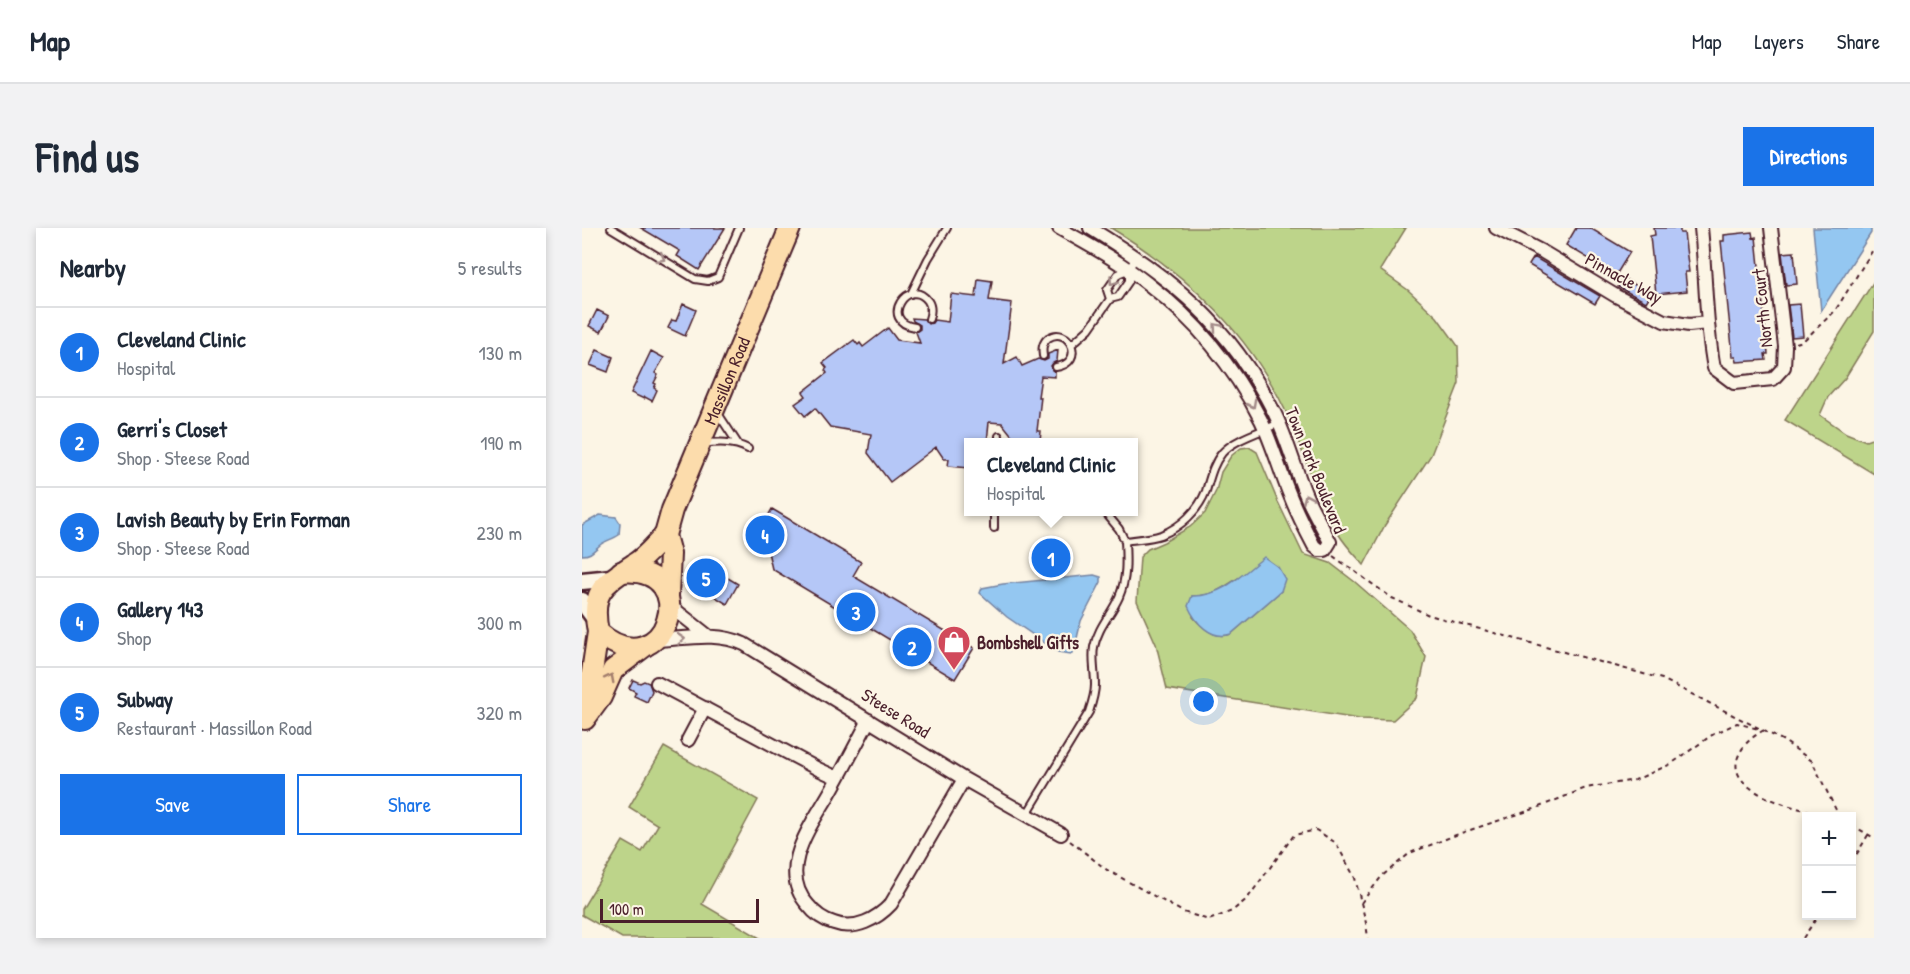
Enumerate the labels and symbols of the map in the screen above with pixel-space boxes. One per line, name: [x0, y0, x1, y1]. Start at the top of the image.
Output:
street label: Pinnacle Way: [1581, 246, 1668, 310]
one-way arrow: [655, 251, 665, 263]
street label: North Court: [1745, 267, 1779, 349]
one-way arrow: [1110, 275, 1121, 286]
one-way arrow: [1213, 323, 1224, 334]
street label: Massillon Road: [697, 333, 756, 428]
one-way arrow: [1245, 398, 1256, 409]
street label: Town Park Boulevard: [1279, 403, 1353, 537]
one-way arrow: [1303, 494, 1315, 505]
pin: 4: [746, 512, 784, 558]
pin: 1: [1032, 536, 1070, 580]
pin: 5: [686, 556, 726, 600]
pin: 3: [836, 590, 876, 634]
pin: 2: [892, 624, 932, 670]
shop icon: Bombshell Gifts: [936, 624, 972, 671]
place label: Bombshell Gifts: [977, 630, 1079, 655]
one-way arrow: [676, 633, 685, 646]
one-way arrow: [603, 674, 614, 684]
street label: Steese Road: [857, 682, 935, 744]
your location: [1189, 687, 1218, 716]
scale bar: [600, 896, 759, 924]

